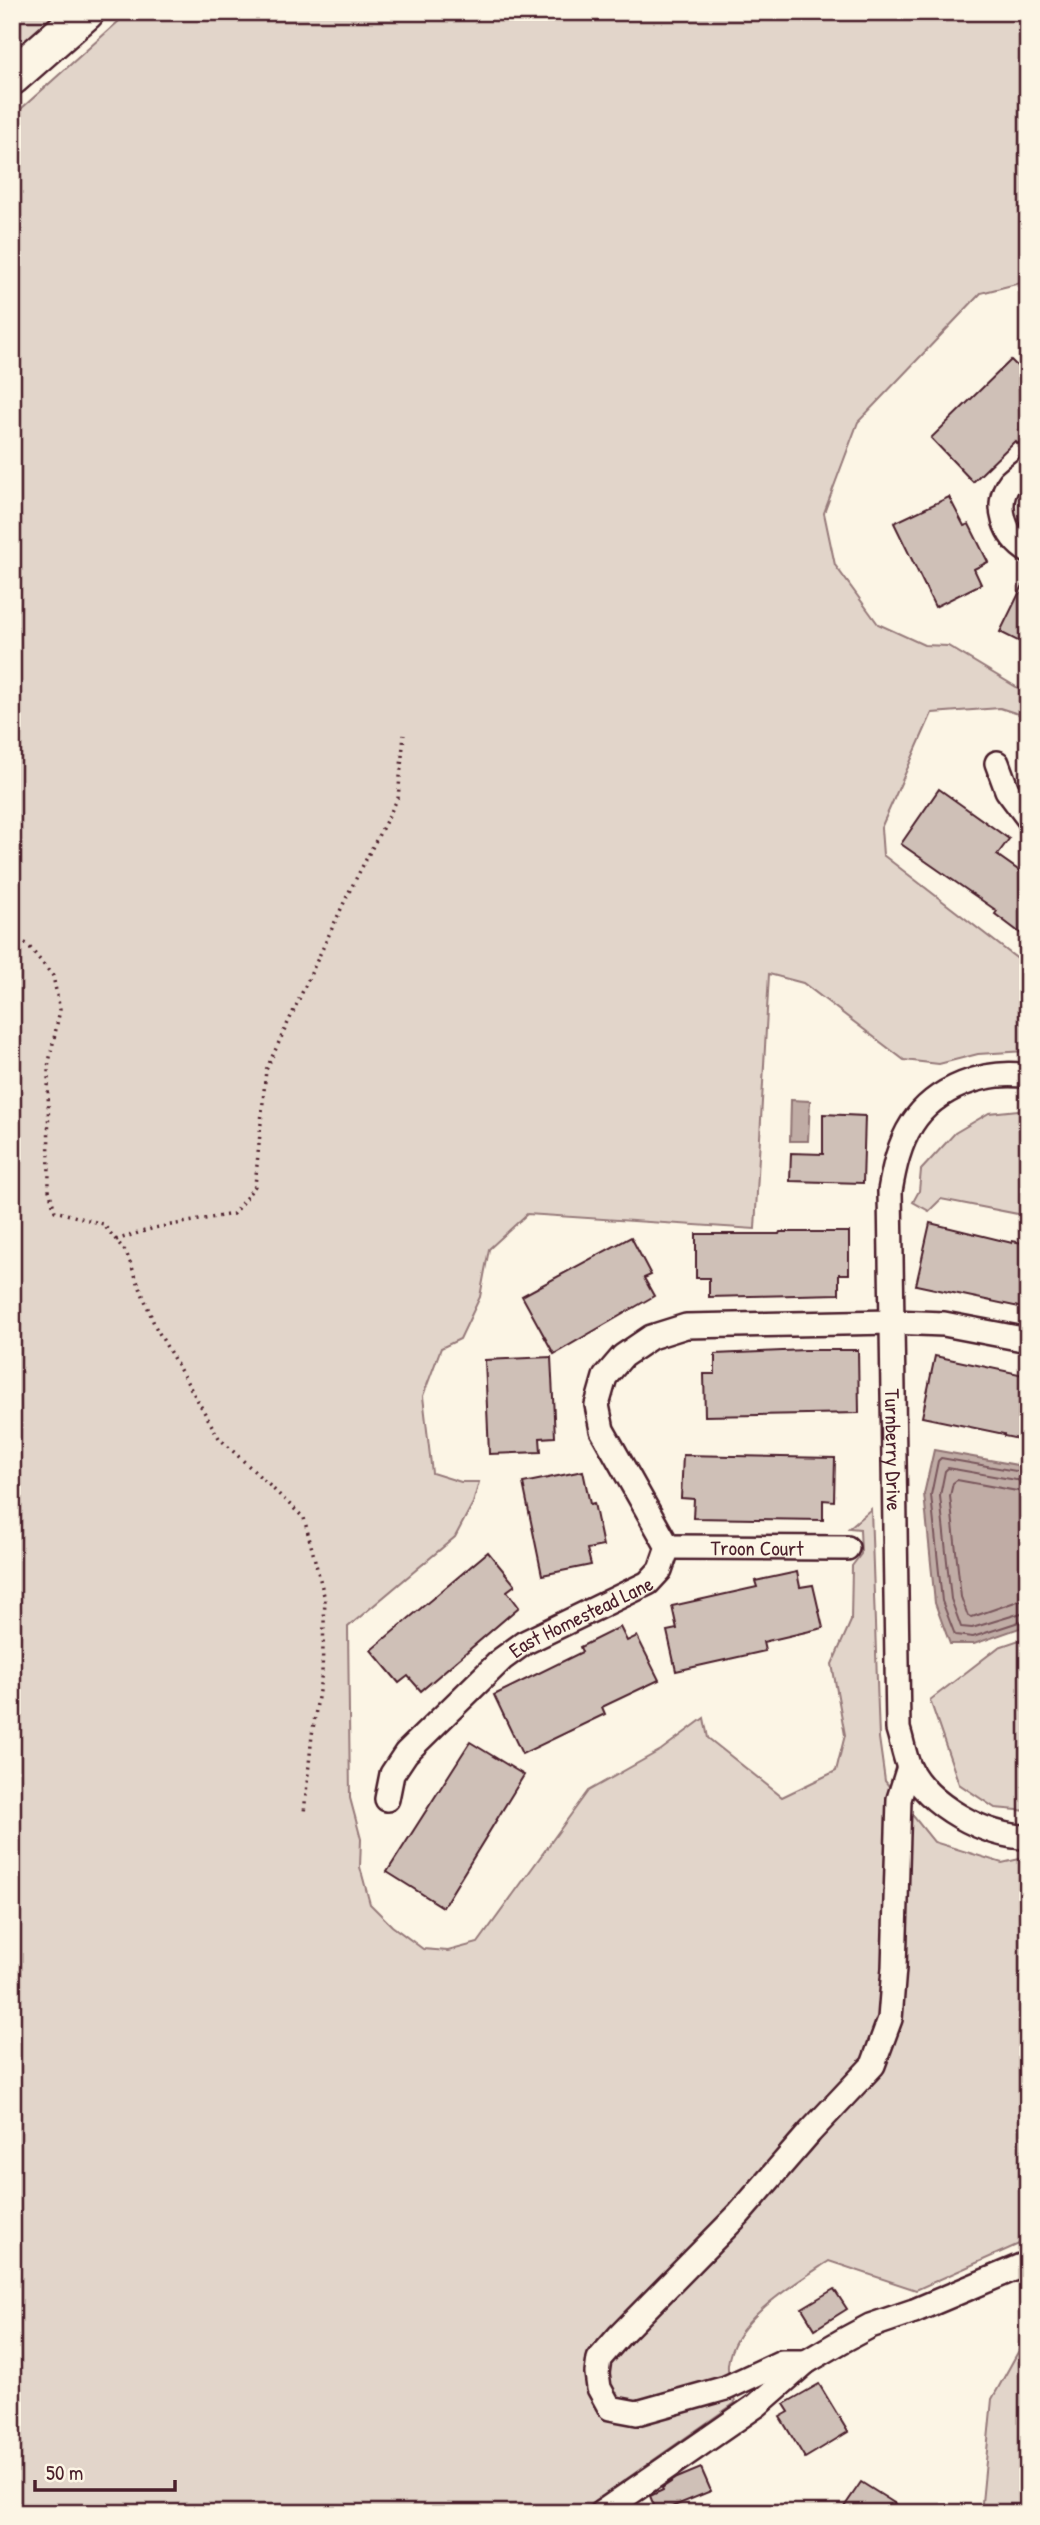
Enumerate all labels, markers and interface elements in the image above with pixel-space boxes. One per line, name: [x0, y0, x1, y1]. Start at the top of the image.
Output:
street label: Turnberry Drive: [878, 1389, 909, 1511]
street label: Troon Court: [710, 1533, 804, 1562]
street label: East Homestead Lane: [502, 1568, 658, 1664]
scale bar: [35, 2448, 175, 2492]
text: 50 m: [46, 2458, 83, 2487]

